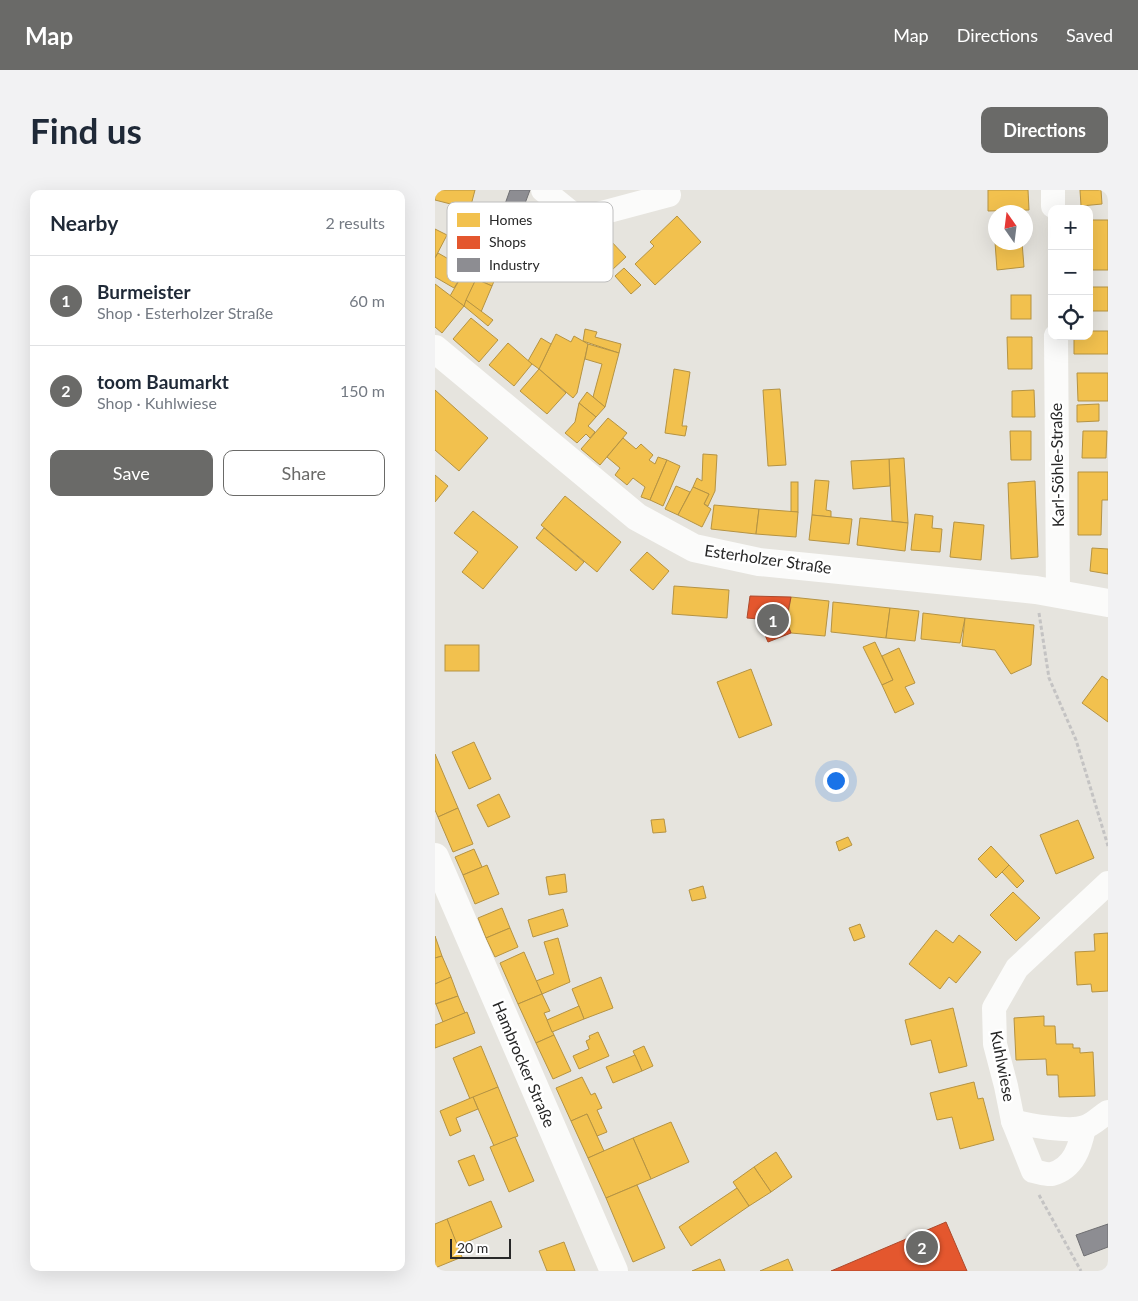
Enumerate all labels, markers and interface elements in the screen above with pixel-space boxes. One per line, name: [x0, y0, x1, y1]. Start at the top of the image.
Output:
text: Map: [25, 21, 73, 50]
text: Map: [893, 24, 929, 46]
text: Directions: [957, 24, 1038, 46]
text: Saved: [1066, 24, 1113, 46]
button: Directions: [981, 107, 1108, 153]
text: Find us: [30, 109, 142, 151]
legend: [447, 202, 613, 282]
north arrow: [988, 205, 1033, 250]
map controls: [1048, 205, 1093, 340]
button: +: [1048, 205, 1093, 250]
text: Nearby: [50, 210, 118, 235]
text: Homes: [489, 211, 532, 228]
text: 2 results: [325, 213, 385, 232]
text: Shops: [489, 233, 526, 250]
button: −: [1048, 250, 1093, 295]
text: Industry: [489, 256, 540, 273]
text: Burmeister: [97, 280, 191, 303]
text: 1: [61, 291, 71, 310]
text: 60 m: [349, 291, 385, 310]
button: locate: [1048, 295, 1093, 340]
text: Shop · Esterholzer Straße: [97, 303, 273, 322]
text: toom Baumarkt: [97, 370, 229, 393]
text: 2: [61, 381, 71, 400]
text: 150 m: [340, 381, 385, 400]
text: Shop · Kuhlwiese: [97, 393, 217, 412]
street label: Karl-Söhle-Straße: [1046, 403, 1067, 527]
button: Save: [50, 450, 213, 496]
button: Share: [223, 450, 385, 496]
street label: Esterholzer Straße: [703, 540, 833, 577]
pin: 1: [757, 601, 789, 639]
your location: [823, 768, 849, 794]
street label: Hambrocker Straße: [489, 998, 560, 1130]
street label: Kuhlwiese: [987, 1029, 1020, 1103]
pin: 2: [906, 1228, 938, 1266]
scale bar: [450, 1236, 511, 1259]
text: 20 m: [457, 1239, 488, 1256]

